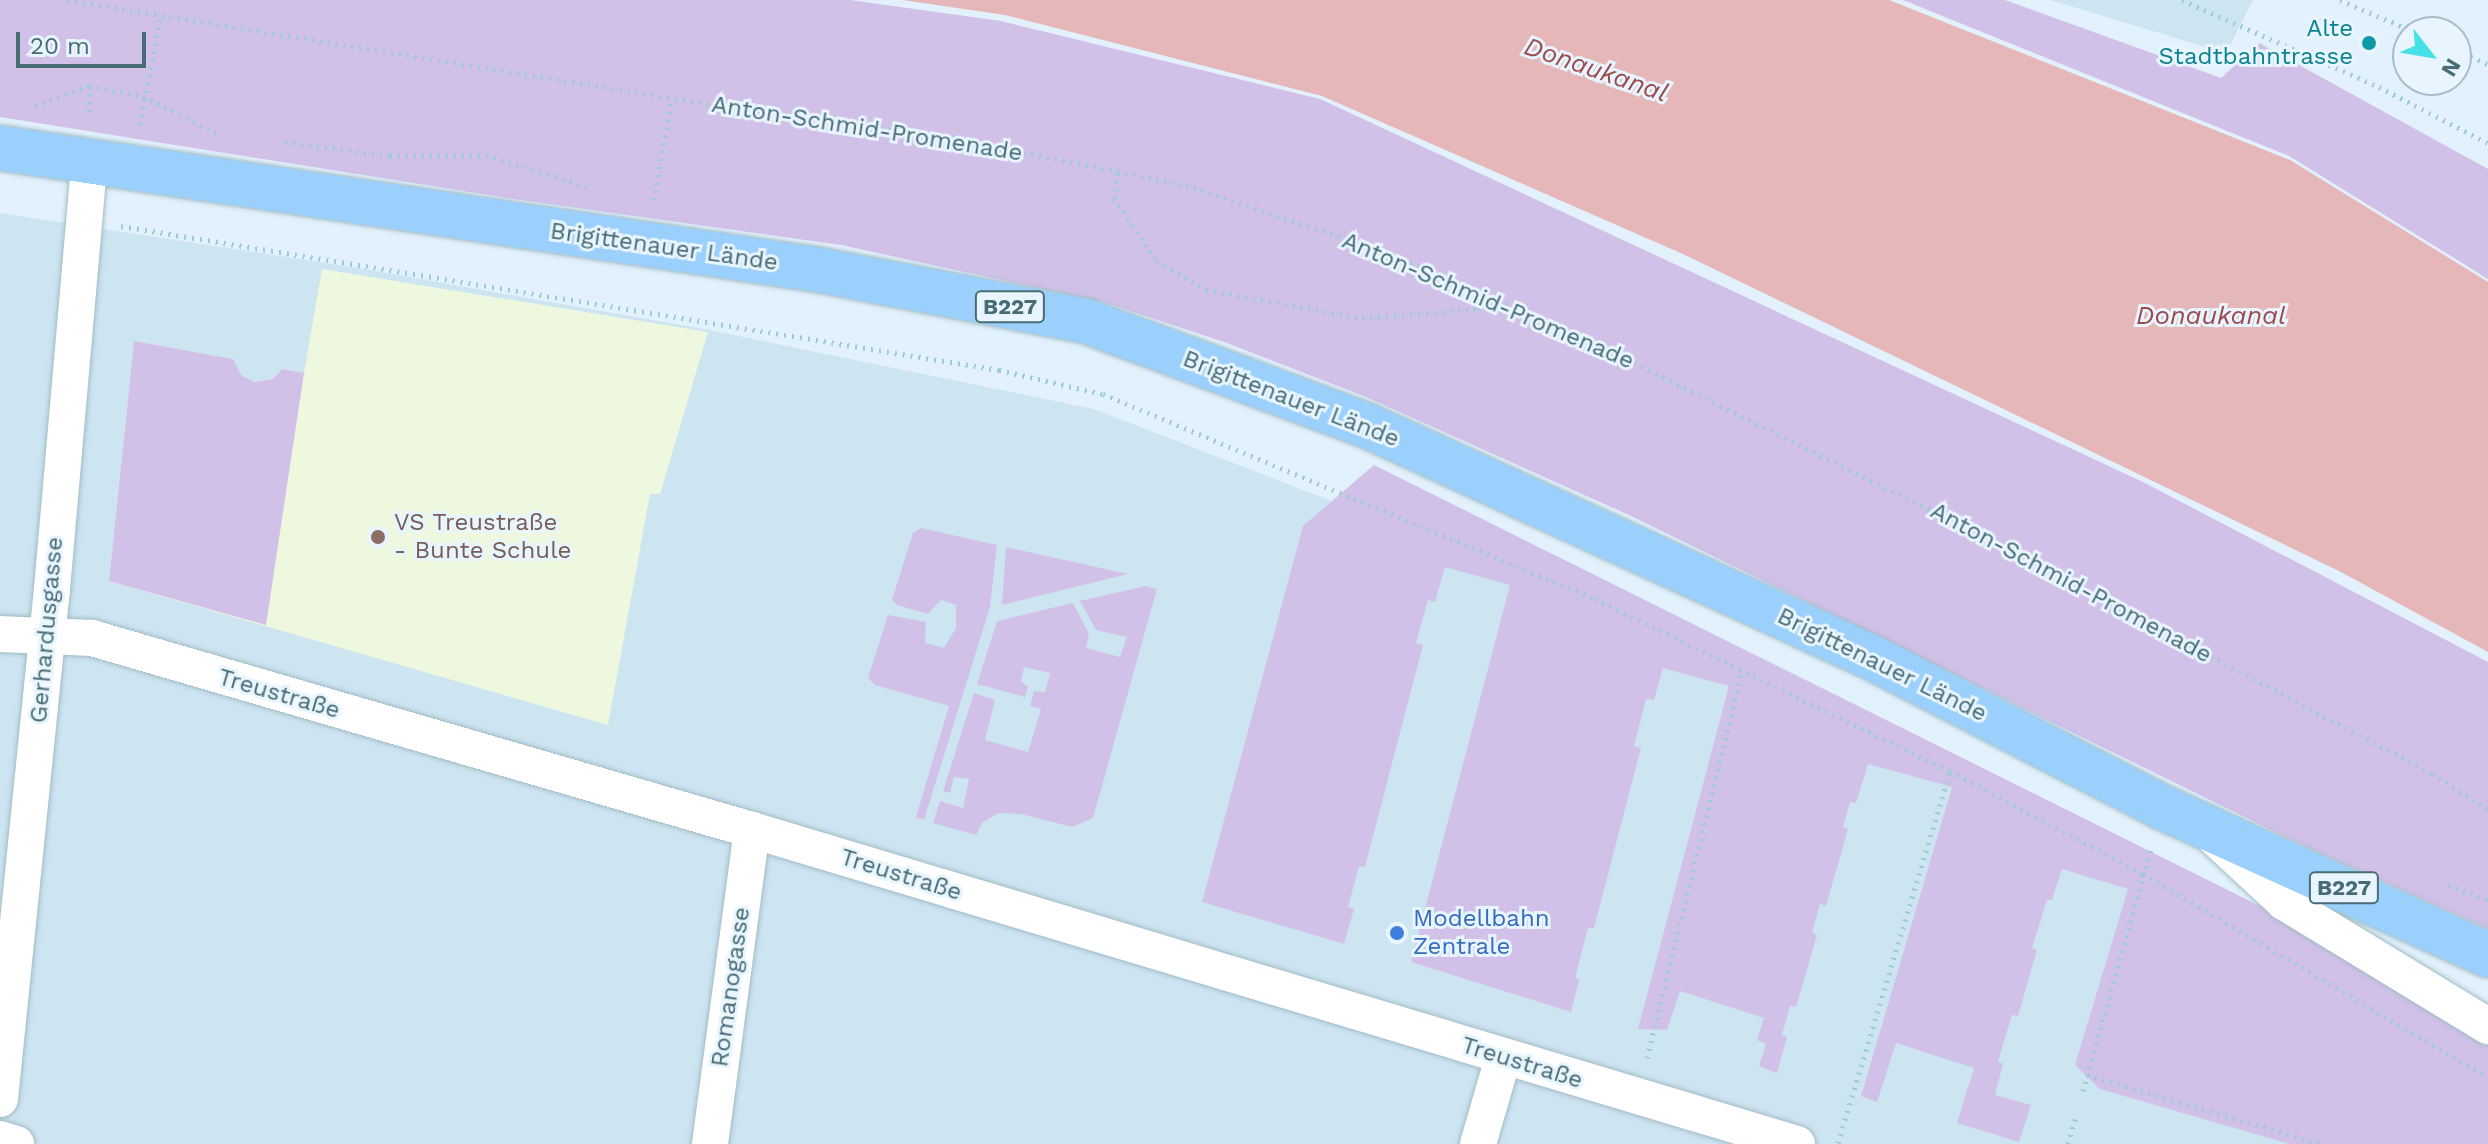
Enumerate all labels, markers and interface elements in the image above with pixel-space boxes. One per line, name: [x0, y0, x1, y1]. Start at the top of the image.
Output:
place label: Alte Stadtbahntrasse: [2158, 15, 2353, 71]
scale bar: [20, 16, 150, 66]
north arrow: [2392, 16, 2472, 96]
water label: Donaukanal: [1520, 31, 1672, 109]
text: 20 m: [30, 32, 90, 60]
marker: Alte Stadtbahntrasse: [2360, 34, 2378, 52]
text: N: [2436, 54, 2466, 81]
street label: Anton-Schmid-Promenade: [710, 90, 1024, 168]
street label: Brigittenauer Lände: [548, 217, 780, 277]
street label: Anton-Schmid-Promenade: [1338, 226, 1638, 376]
road number: B227: [974, 289, 1046, 325]
water label: Donaukanal: [2136, 300, 2286, 332]
street label: Brigittenauer Lände: [1178, 344, 1404, 454]
street label: Anton-Schmid-Promenade: [1926, 497, 2216, 669]
place label: VS Treustraße - Bunte Schule: [394, 509, 571, 565]
marker: VS Treustraße - Bunte Schule: [369, 528, 387, 546]
street label: Gerhardusgasse: [25, 536, 69, 724]
street label: Brigittenauer Lände: [1772, 602, 1992, 728]
street label: Treustraße: [215, 663, 343, 725]
street label: Treustraße: [837, 843, 965, 907]
road number: B227: [2308, 870, 2380, 906]
street label: Romanogasse: [706, 905, 756, 1069]
place label: Modellbahn Zentrale: [1413, 905, 1550, 961]
marker: Modellbahn Zentrale: [1388, 924, 1406, 942]
street label: Treustraße: [1458, 1031, 1586, 1095]

